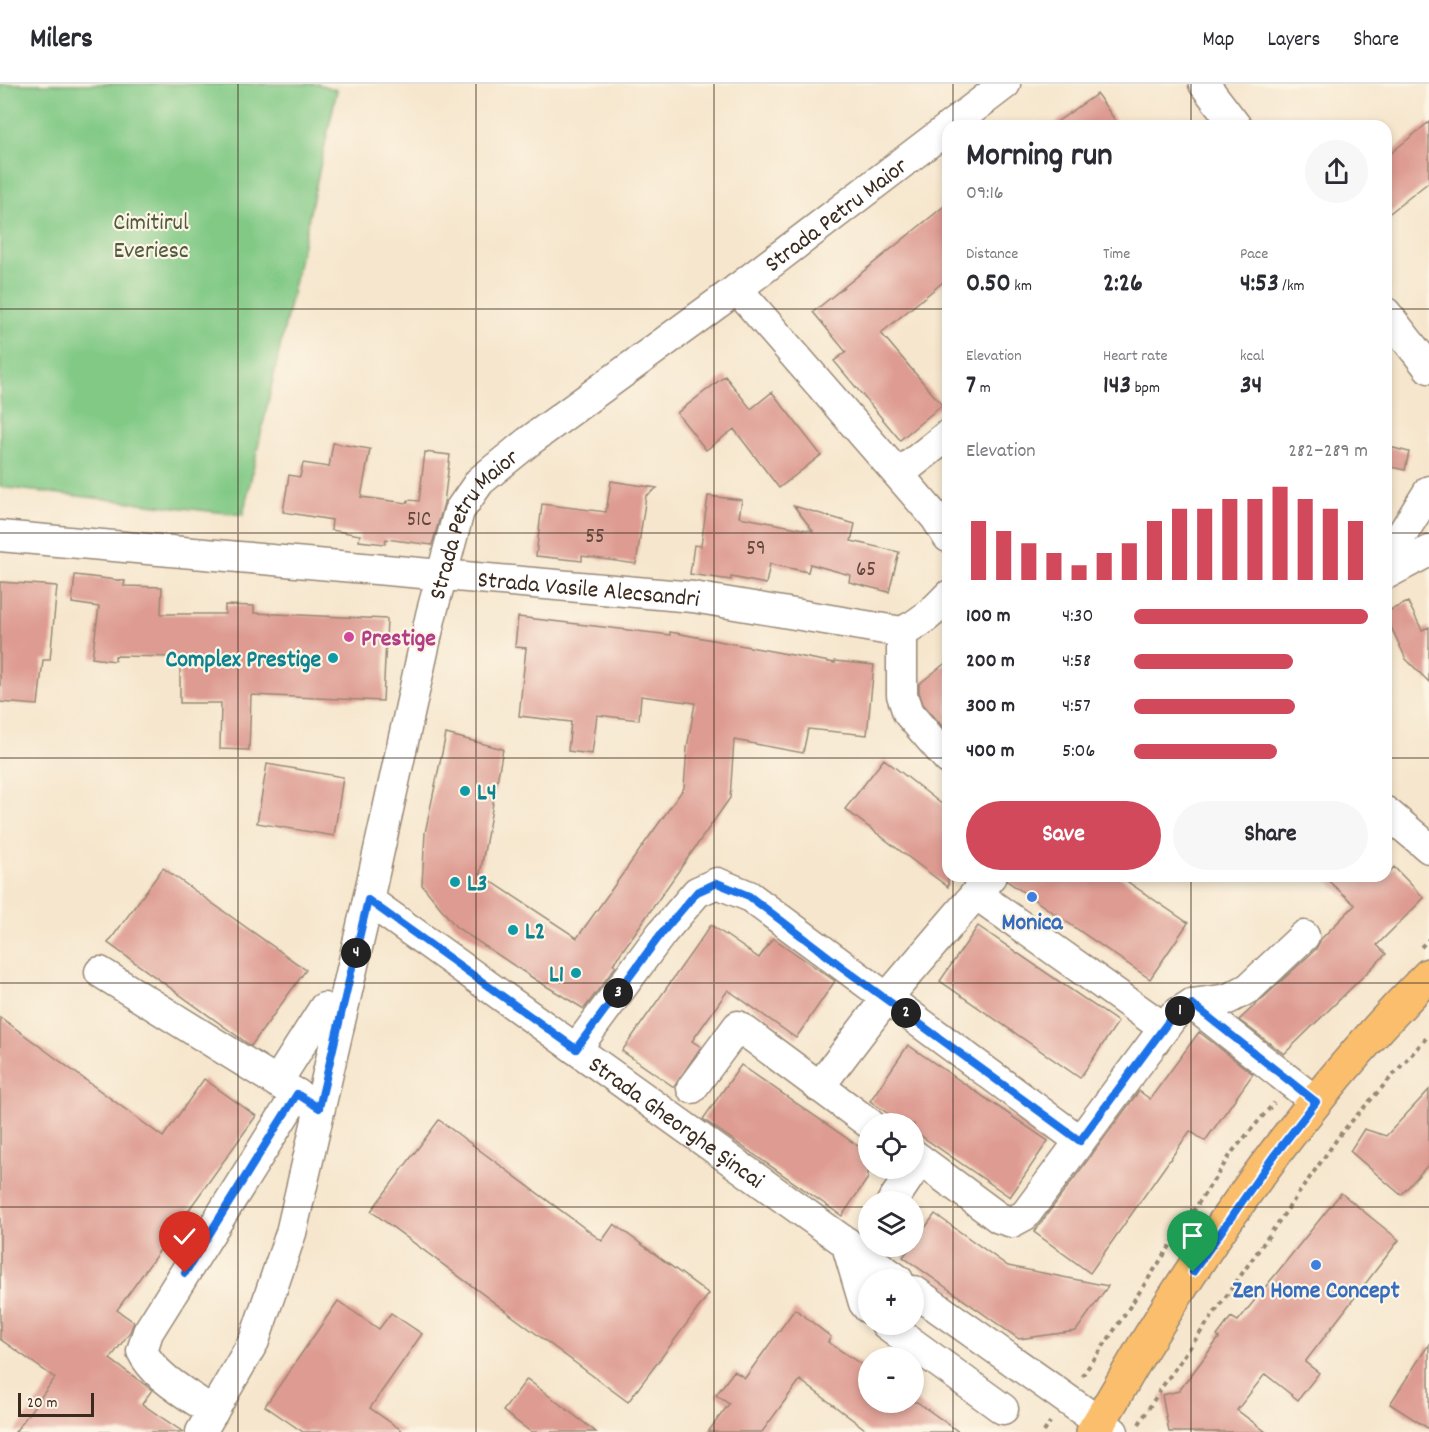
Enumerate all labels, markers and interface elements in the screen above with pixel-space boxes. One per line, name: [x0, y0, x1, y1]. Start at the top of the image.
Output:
text: Milers: [30, 21, 93, 61]
text: Map: [1203, 26, 1234, 56]
text: Layers: [1267, 26, 1320, 56]
text: Share: [1353, 26, 1399, 56]
text: Morning run: [966, 134, 1113, 181]
button: share: [1305, 140, 1368, 203]
street label: Strada Petru Maior: [758, 151, 916, 282]
text: 09:16: [966, 180, 1004, 208]
park label: Cimitirul Everiesc: [113, 207, 189, 269]
text: Distance: [966, 243, 1018, 266]
text: Time: [1103, 243, 1130, 266]
text: Pace: [1240, 243, 1268, 266]
text: 0.50: [966, 266, 1011, 303]
text: 2:26: [1103, 266, 1143, 303]
text: 4:53: [1240, 266, 1279, 303]
text: km: [1011, 275, 1032, 298]
text: /km: [1279, 275, 1304, 298]
text: Elevation: [966, 345, 1022, 368]
text: Heart rate: [1103, 345, 1168, 368]
text: kcal: [1240, 345, 1264, 368]
text: 7: [966, 368, 976, 405]
text: 143: [1103, 368, 1131, 405]
text: 34: [1240, 368, 1262, 405]
text: m: [976, 377, 991, 400]
text: bpm: [1131, 377, 1160, 400]
text: Elevation: [966, 438, 1036, 466]
text: 282–289 m: [1288, 438, 1368, 466]
street label: Strada Petru Maior: [422, 442, 527, 604]
house number: 51C: [407, 506, 431, 536]
house number: 55: [585, 523, 605, 553]
house number: 59: [746, 535, 766, 565]
house number: 65: [856, 556, 876, 586]
street label: Strada Vasile Alecsandri: [476, 564, 702, 618]
text: 100 m: [966, 603, 1011, 631]
text: 4:30: [1062, 603, 1093, 631]
place label: Prestige: [361, 623, 436, 657]
marker: Prestige: [342, 630, 356, 644]
place label: Complex Prestige: [165, 644, 321, 678]
text: 200 m: [966, 648, 1015, 676]
text: 4:58: [1062, 648, 1091, 676]
marker: Complex Prestige: [326, 651, 340, 665]
text: 300 m: [966, 693, 1015, 721]
text: 4:57: [1062, 693, 1091, 721]
text: 400 m: [966, 738, 1014, 766]
text: 5:06: [1062, 738, 1095, 766]
place label: L4: [477, 777, 497, 811]
marker: L4: [458, 784, 472, 798]
button: Save: [966, 801, 1161, 870]
button: Share: [1173, 801, 1368, 870]
place label: L3: [467, 868, 487, 902]
marker: L3: [448, 875, 462, 889]
marker: Monica: [1025, 890, 1039, 904]
place label: Monica: [1001, 907, 1063, 941]
place label: L2: [525, 916, 545, 950]
marker: L2: [506, 923, 520, 937]
pin: 4: [341, 938, 371, 968]
text: 4: [353, 941, 359, 964]
place label: L1: [549, 959, 564, 993]
marker: L1: [569, 966, 583, 980]
pin: 3: [603, 978, 633, 1008]
text: 3: [614, 981, 622, 1004]
pin: 1: [1165, 996, 1195, 1026]
pin: 2: [891, 998, 921, 1028]
text: 1: [1178, 999, 1182, 1022]
text: 2: [903, 1001, 910, 1024]
street label: Strada Gheorghe Șincai: [580, 1049, 770, 1199]
map controls: [858, 1113, 924, 1413]
button: locate: [858, 1113, 924, 1179]
button: layers: [858, 1191, 924, 1257]
pin: [1167, 1210, 1218, 1272]
pin: [159, 1211, 210, 1273]
icon: arrive: [1176, 1219, 1209, 1252]
icon: check: [168, 1220, 201, 1253]
marker: Zen Home Concept: [1309, 1258, 1323, 1272]
button: +: [858, 1269, 924, 1335]
place label: Zen Home Concept: [1233, 1275, 1400, 1309]
button: −: [858, 1347, 924, 1413]
scale bar: [18, 1390, 94, 1418]
text: 20 m: [27, 1392, 57, 1415]

